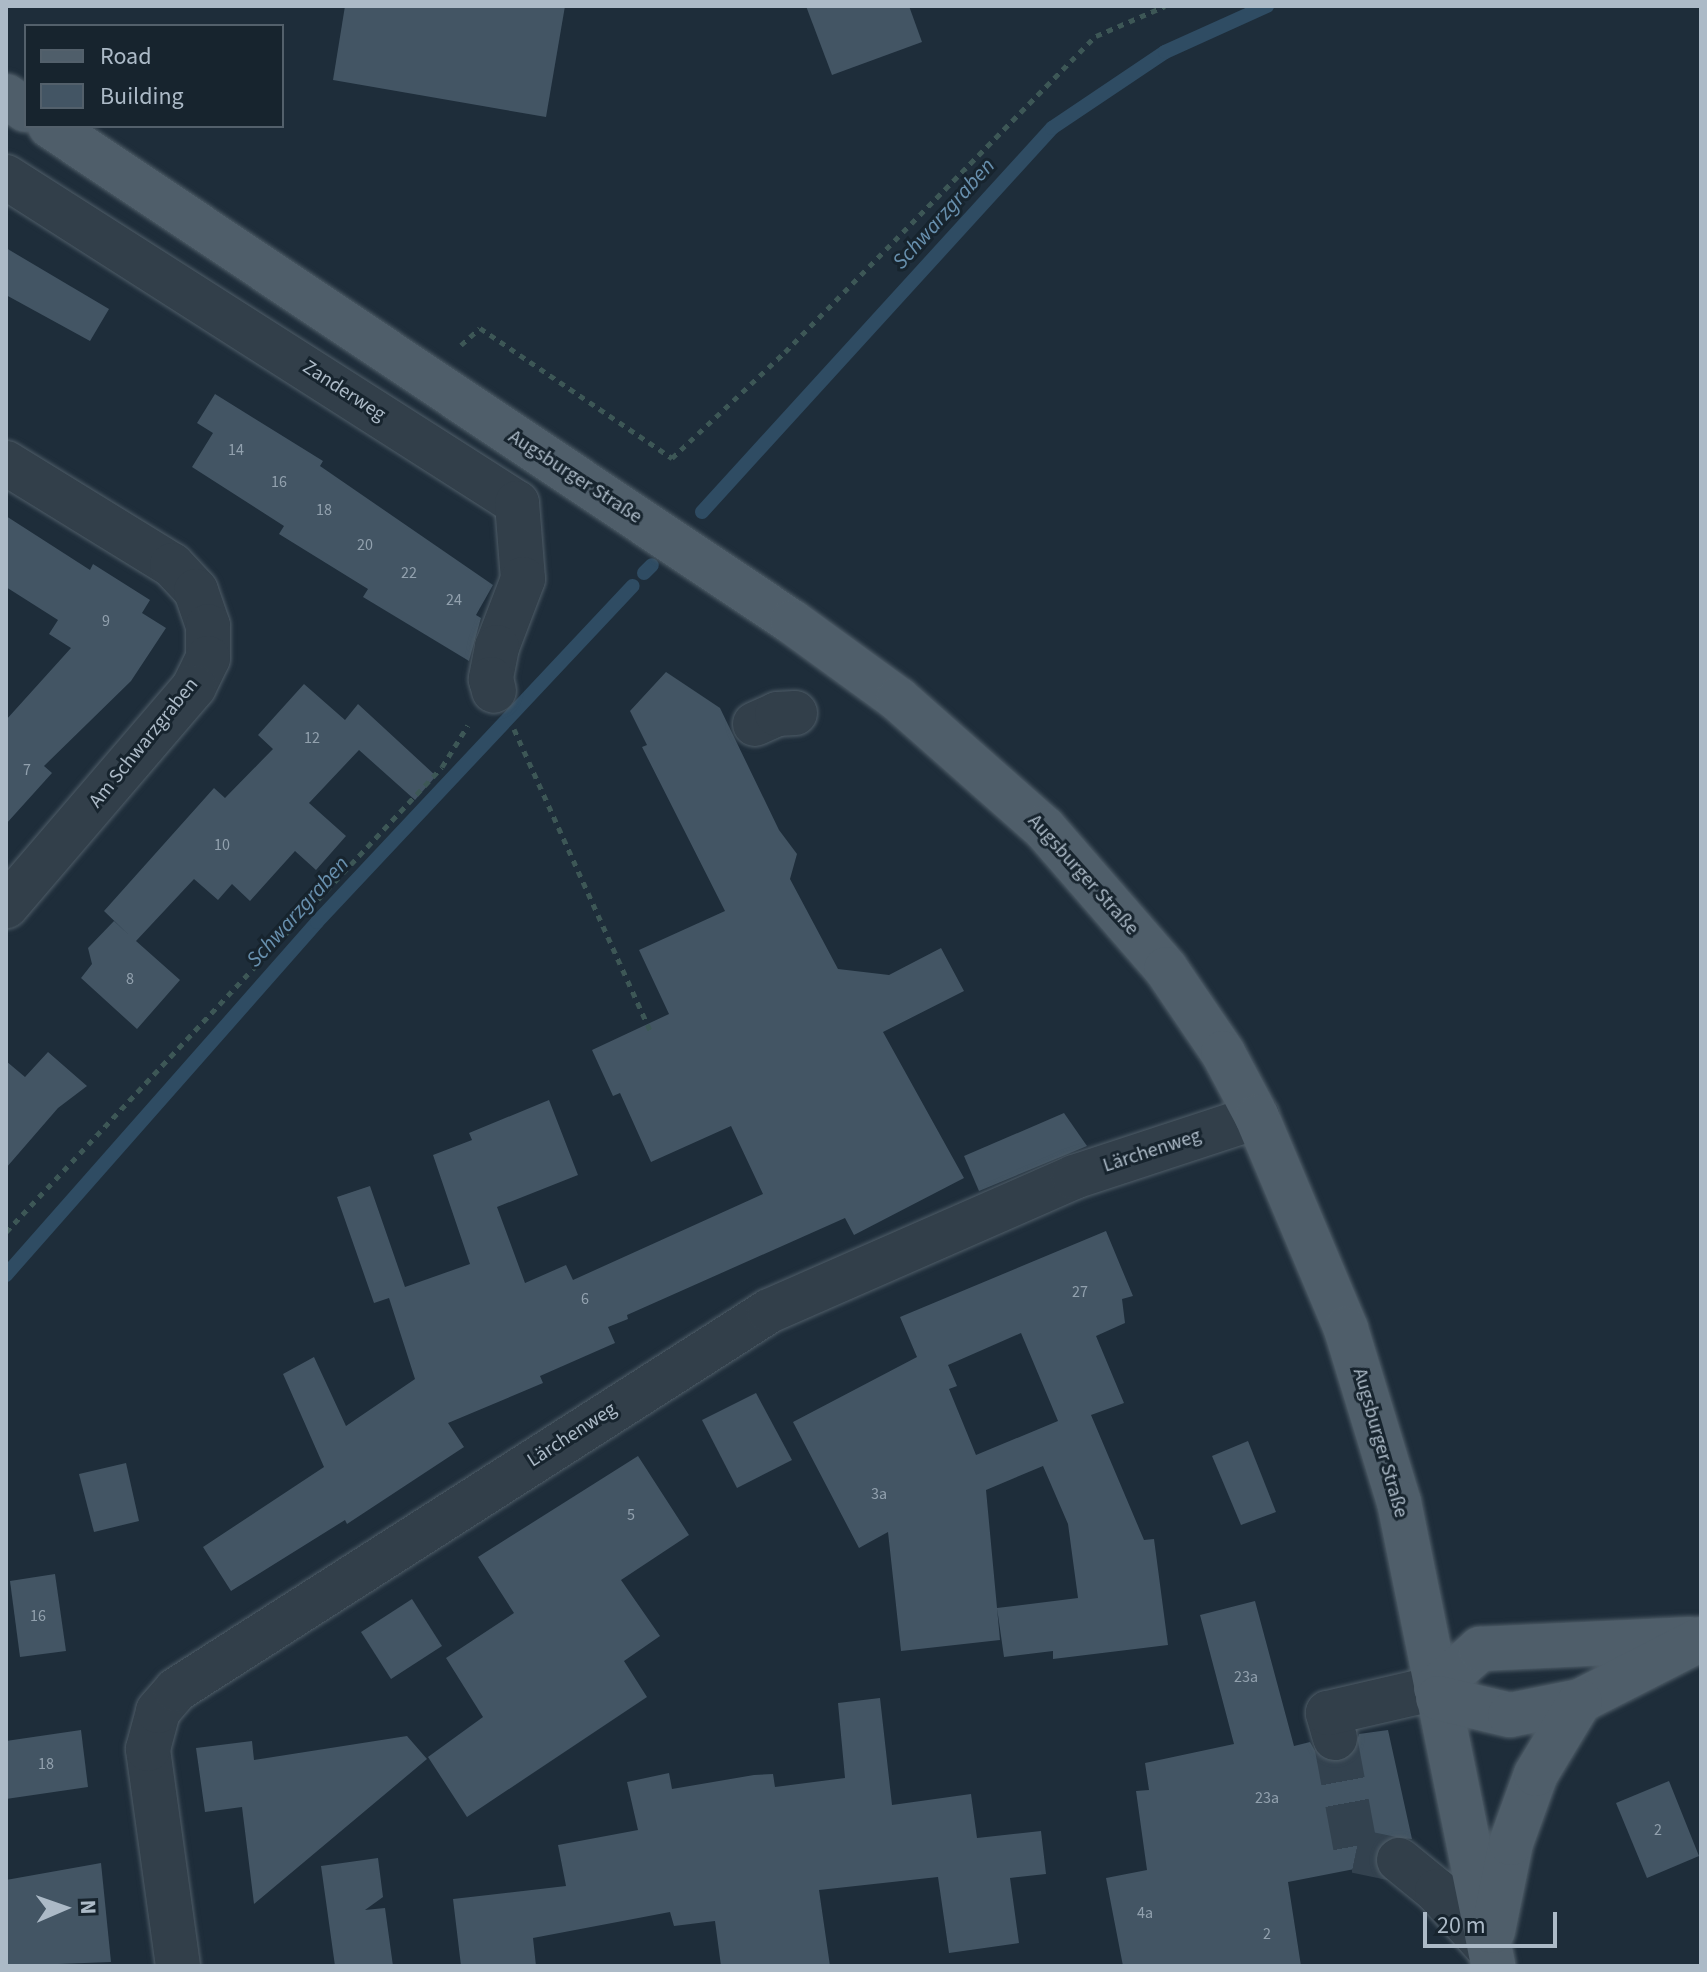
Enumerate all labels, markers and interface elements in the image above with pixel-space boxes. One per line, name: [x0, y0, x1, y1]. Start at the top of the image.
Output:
legend: [24, 24, 284, 128]
text: Road: [100, 39, 152, 74]
text: Building: [100, 79, 184, 114]
water label: Schwarzgraben: [887, 153, 1001, 275]
street label: Zanderweg: [298, 355, 390, 427]
street label: Augsburger Straße: [504, 425, 646, 529]
house number: 14: [228, 440, 244, 460]
house number: 16: [271, 472, 287, 492]
house number: 18: [316, 500, 332, 520]
house number: 20: [357, 535, 373, 555]
house number: 22: [401, 563, 417, 583]
house number: 24: [446, 590, 462, 610]
house number: 9: [102, 611, 110, 631]
street label: Am Schwarzgraben: [84, 673, 204, 813]
house number: 12: [304, 728, 320, 748]
house number: 7: [23, 760, 31, 780]
street label: Augsburger Straße: [1022, 810, 1144, 940]
house number: 10: [214, 835, 230, 855]
water label: Schwarzgraben: [241, 851, 355, 973]
house number: 8: [126, 969, 134, 989]
street label: Lärchenweg: [1100, 1124, 1204, 1178]
house number: 27: [1072, 1282, 1088, 1302]
house number: 6: [581, 1289, 589, 1309]
street label: Augsburger Straße: [1347, 1365, 1413, 1521]
street label: Lärchenweg: [523, 1397, 621, 1473]
house number: 3a: [871, 1484, 887, 1504]
house number: 5: [627, 1505, 635, 1525]
house number: 16: [30, 1606, 46, 1626]
house number: 23a: [1234, 1667, 1258, 1687]
house number: 18: [38, 1754, 54, 1774]
house number: 23a: [1255, 1788, 1279, 1808]
house number: 2: [1654, 1820, 1662, 1840]
north arrow: [24, 1868, 104, 1948]
scale bar: [1427, 1896, 1561, 1946]
text: N: [72, 1899, 104, 1915]
house number: 4a: [1137, 1903, 1153, 1923]
text: 20 m: [1437, 1908, 1486, 1943]
house number: 2: [1263, 1924, 1271, 1944]

